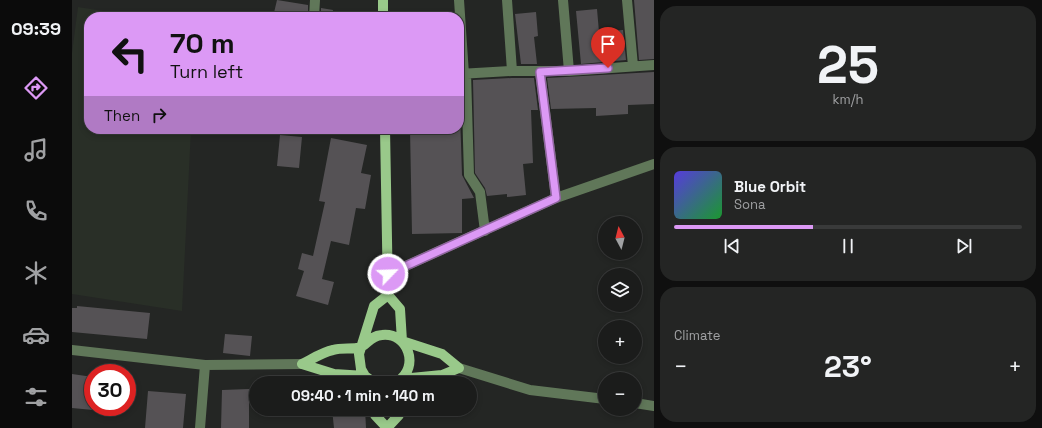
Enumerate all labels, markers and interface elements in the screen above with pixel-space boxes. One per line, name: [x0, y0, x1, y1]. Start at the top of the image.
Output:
text: 09:39: [11, 17, 61, 40]
text: 70 m: [170, 25, 235, 61]
pin: [591, 27, 625, 68]
icon: left: [104, 28, 156, 80]
text: 25: [817, 32, 879, 98]
icon: arrive: [597, 33, 619, 55]
text: Turn left: [170, 60, 243, 83]
icon: directions: [22, 74, 50, 102]
text: km/h: [833, 91, 863, 108]
icon: right: [148, 104, 170, 126]
text: Then: [104, 106, 140, 125]
icon: music: [22, 136, 50, 164]
text: Blue Orbit: [734, 177, 806, 196]
text: Sona: [734, 196, 765, 213]
icon: phone: [22, 197, 50, 225]
north arrow: [598, 216, 642, 260]
map controls: [598, 216, 642, 416]
icon: previous: [721, 235, 743, 257]
icon: pause: [837, 235, 859, 257]
icon: next: [953, 235, 975, 257]
position arrow: [367, 253, 409, 295]
icon: climate: [22, 259, 50, 287]
button: layers: [598, 268, 642, 312]
button: +: [598, 320, 642, 364]
icon: car: [22, 321, 50, 349]
text: Climate: [674, 327, 720, 344]
text: 23°: [824, 347, 872, 386]
text: −: [674, 352, 688, 380]
text: +: [1008, 352, 1022, 380]
speed limit sign: 30: [84, 364, 136, 416]
button: −: [598, 372, 642, 416]
icon: filters: [22, 383, 50, 411]
text: 09:40 · 1 min · 140 m: [291, 386, 435, 405]

